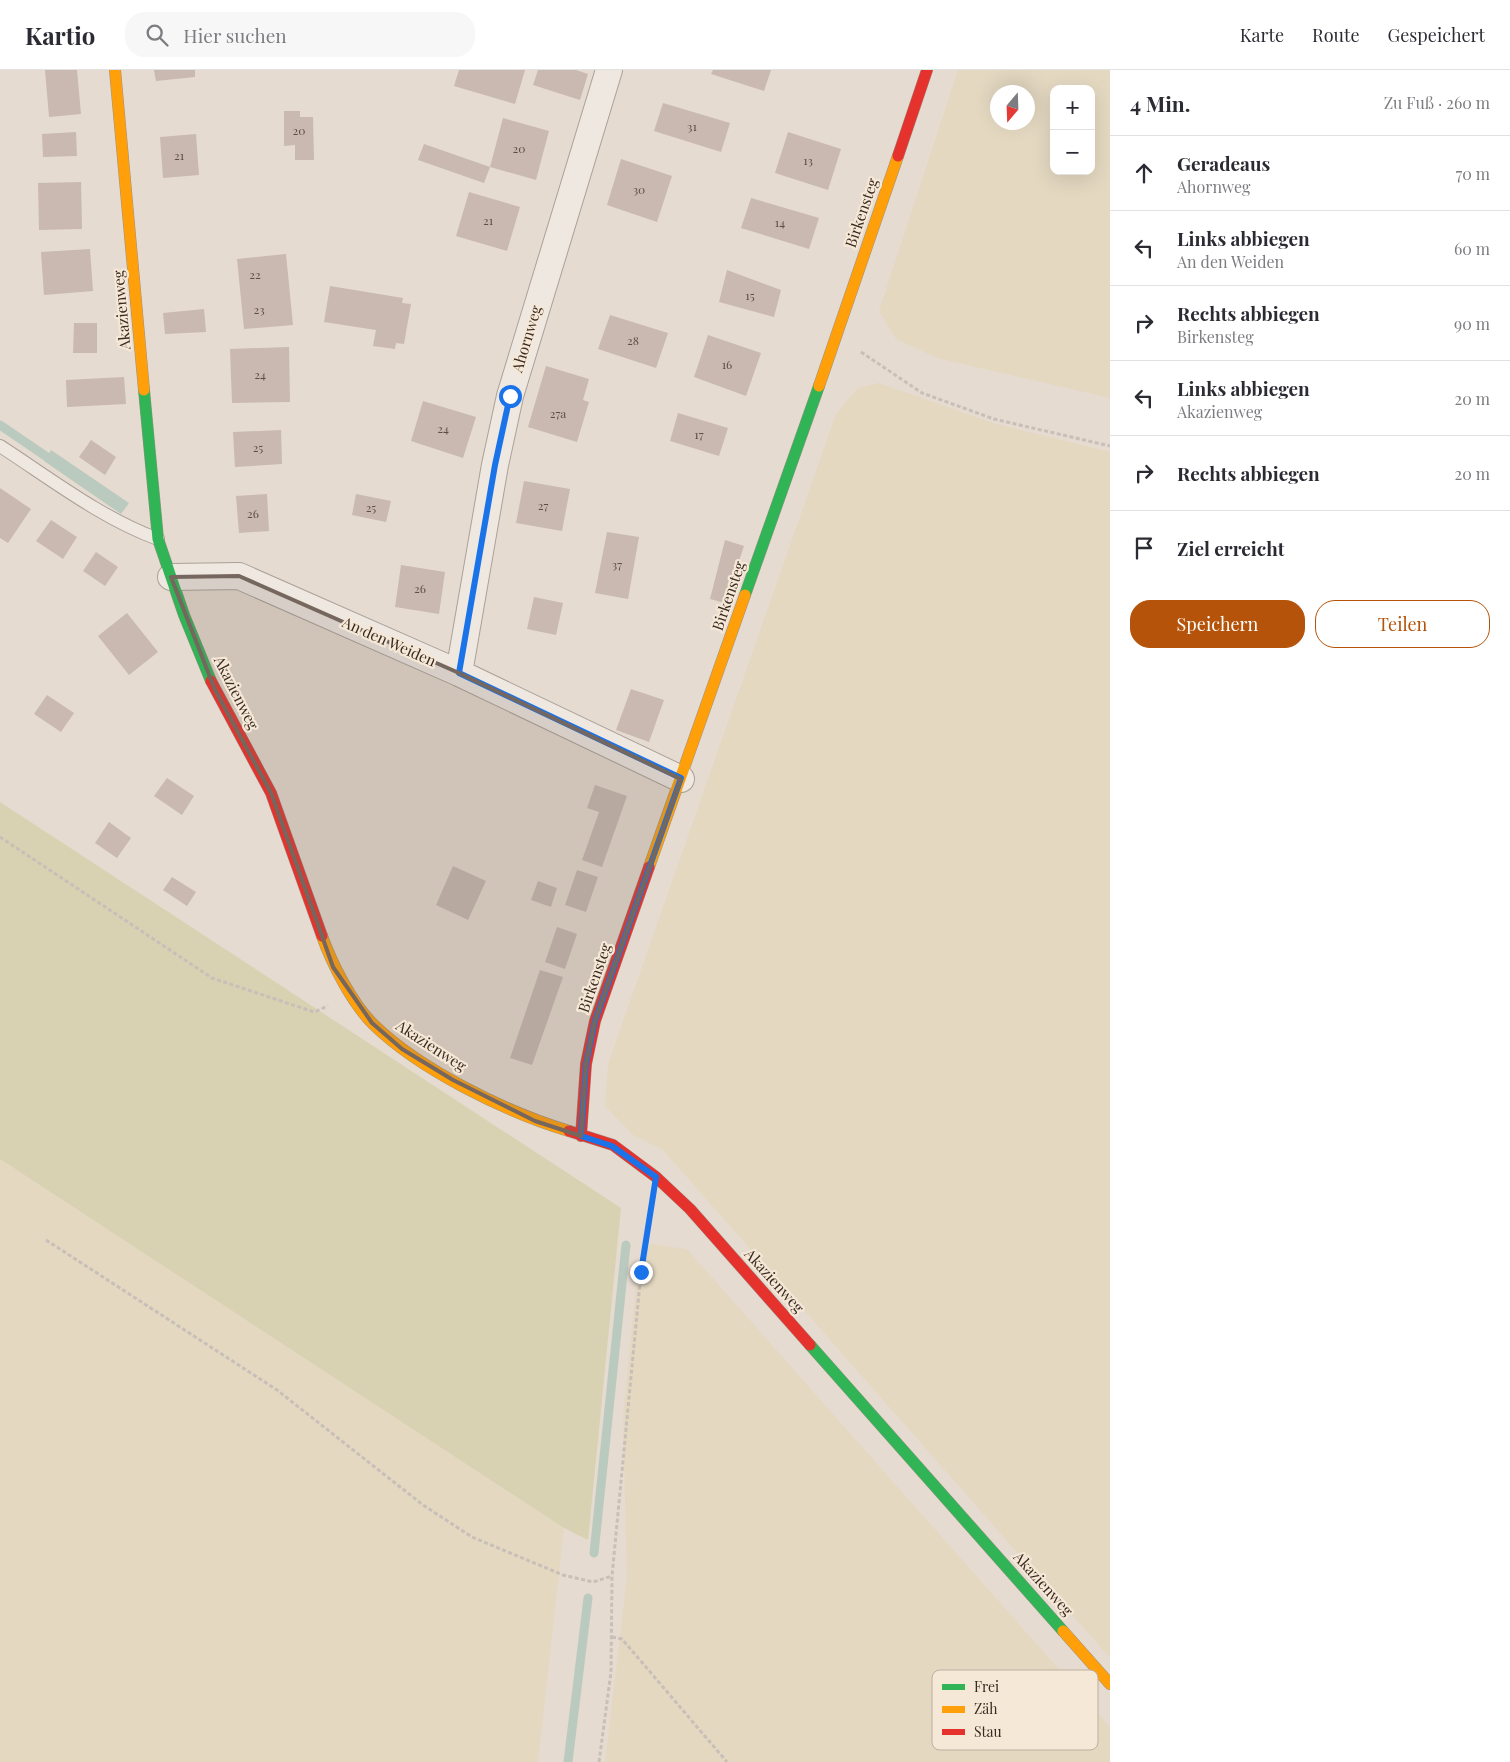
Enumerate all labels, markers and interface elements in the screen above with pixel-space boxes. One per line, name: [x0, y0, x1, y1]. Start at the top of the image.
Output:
search box: [125, 12, 475, 57]
text: Kartio: [25, 19, 95, 51]
icon: search: [143, 21, 171, 49]
text: Hier suchen: [183, 22, 287, 48]
text: Karte: [1240, 23, 1284, 47]
text: Route: [1312, 23, 1360, 47]
text: Gespeichert: [1388, 23, 1485, 47]
north arrow: [990, 85, 1035, 130]
map controls: [1050, 85, 1095, 175]
button: +: [1050, 85, 1095, 130]
text: 4 Min.: [1130, 89, 1190, 117]
text: Zu Fuß · 260 m: [1384, 92, 1490, 113]
house number: 31: [687, 118, 697, 134]
house number: 20: [293, 122, 305, 138]
button: −: [1050, 130, 1095, 175]
house number: 20: [513, 140, 525, 156]
house number: 21: [174, 147, 185, 163]
text: Geradeaus: [1177, 150, 1270, 176]
house number: 13: [803, 152, 813, 168]
icon: ahead: [1130, 159, 1158, 187]
text: 70 m: [1456, 163, 1490, 184]
street label: Birkensteg: [840, 175, 882, 250]
text: Ahornweg: [1177, 176, 1251, 197]
house number: 30: [633, 181, 645, 197]
house number: 21: [483, 212, 494, 228]
house number: 14: [775, 214, 785, 230]
text: Links abbiegen: [1177, 225, 1310, 251]
icon: left: [1130, 234, 1158, 262]
text: 60 m: [1454, 238, 1490, 259]
text: An den Weiden: [1177, 251, 1284, 272]
house number: 22: [249, 266, 261, 282]
street label: Akazienweg: [108, 269, 135, 352]
house number: 15: [745, 287, 755, 303]
text: Rechts abbiegen: [1177, 300, 1320, 326]
house number: 23: [253, 301, 265, 317]
street label: Ahornweg: [506, 303, 546, 376]
icon: right: [1130, 309, 1158, 337]
text: 90 m: [1454, 313, 1490, 334]
text: Birkensteg: [1177, 326, 1254, 347]
house number: 28: [627, 332, 639, 348]
house number: 16: [722, 356, 732, 372]
house number: 24: [254, 366, 266, 382]
text: Links abbiegen: [1177, 375, 1310, 401]
icon: left: [1130, 384, 1158, 412]
route start: [499, 385, 522, 408]
text: 20 m: [1455, 388, 1490, 409]
text: Akazienweg: [1177, 401, 1262, 422]
house number: 27a: [550, 405, 566, 421]
house number: 24: [437, 420, 449, 436]
house number: 17: [694, 426, 704, 442]
house number: 25: [253, 439, 263, 455]
icon: right: [1130, 459, 1158, 487]
text: Rechts abbiegen: [1177, 460, 1320, 486]
text: 20 m: [1455, 463, 1490, 484]
house number: 27: [538, 497, 548, 513]
house number: 25: [366, 499, 376, 515]
house number: 26: [247, 505, 259, 521]
icon: arrive: [1130, 534, 1158, 562]
text: Ziel erreicht: [1177, 535, 1285, 561]
house number: 37: [612, 556, 622, 572]
street label: Birkensteg: [707, 558, 749, 633]
house number: 26: [414, 580, 426, 596]
button: Speichern: [1130, 600, 1305, 648]
button: Teilen: [1315, 600, 1490, 648]
street label: An den Weiden: [339, 611, 439, 671]
street label: Akazienweg: [209, 652, 264, 733]
street label: Birkensteg: [573, 940, 615, 1015]
street label: Akazienweg: [392, 1014, 471, 1075]
street label: Akazienweg: [740, 1243, 809, 1317]
route end: [630, 1261, 653, 1284]
street label: Akazienweg: [1009, 1546, 1078, 1620]
legend: [932, 1670, 1098, 1750]
text: Frei: [974, 1677, 999, 1696]
text: Zäh: [974, 1699, 998, 1718]
text: Stau: [974, 1722, 1002, 1741]

